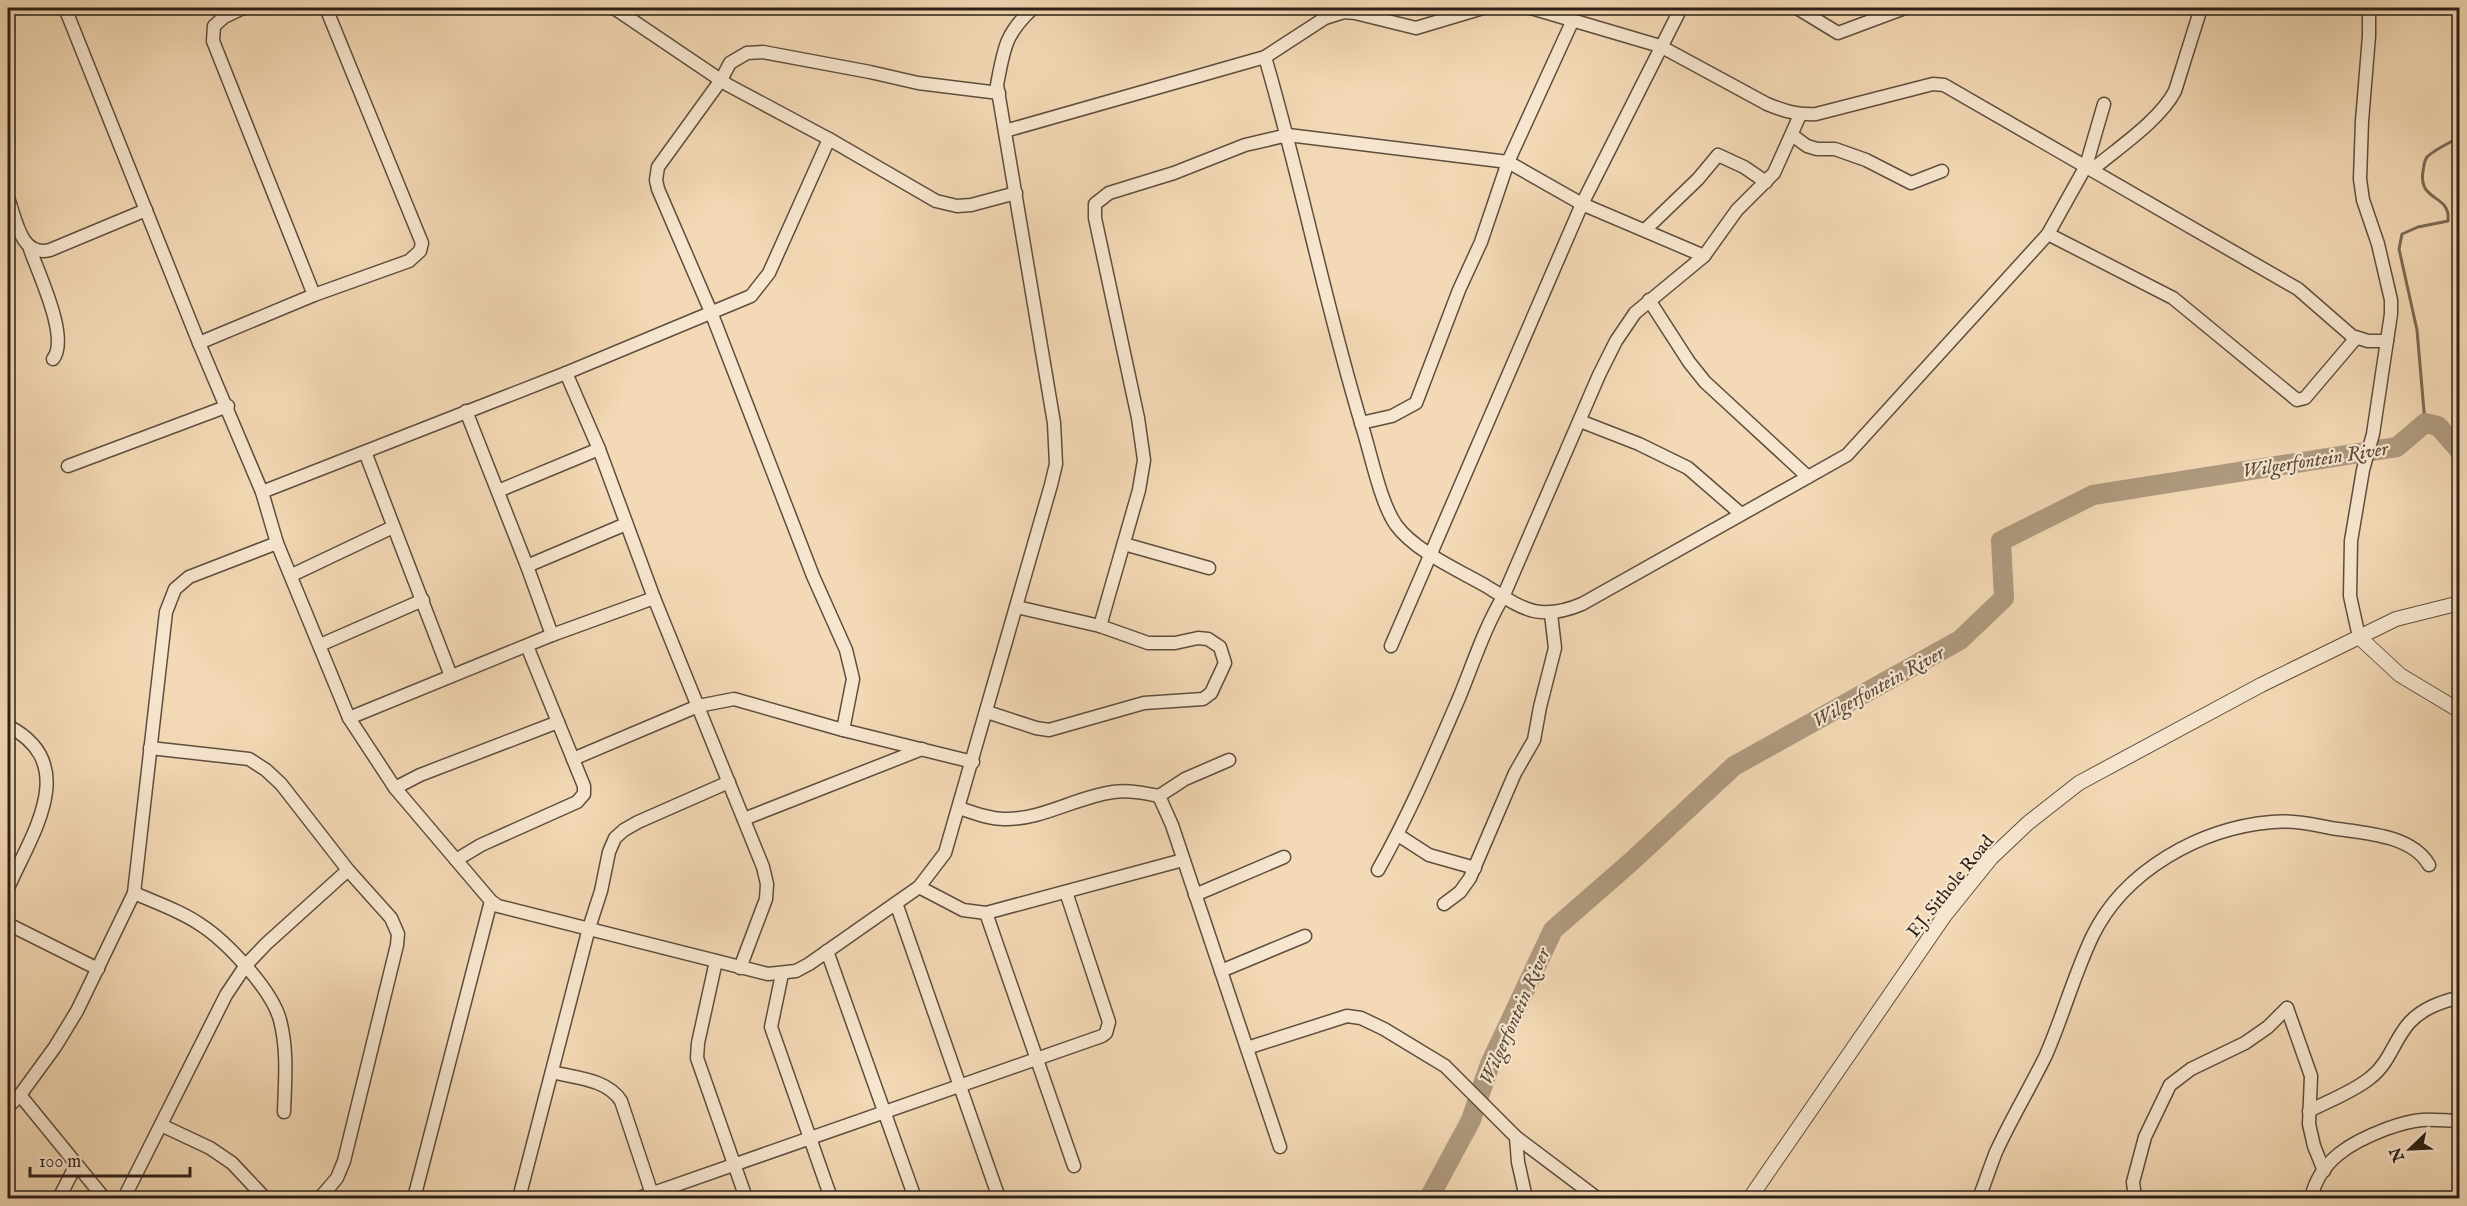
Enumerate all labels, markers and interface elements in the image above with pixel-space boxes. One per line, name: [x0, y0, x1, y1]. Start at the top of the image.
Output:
water label: Wilgerfontein River: [2241, 436, 2391, 485]
water label: Wilgerfontein River: [1808, 640, 1951, 735]
street label: F.J. Sithole Road: [1903, 831, 2000, 943]
water label: Wilgerfontein River: [1474, 943, 1558, 1089]
north arrow: [2380, 1119, 2440, 1179]
scale bar: [30, 1140, 190, 1178]
text: N: [2386, 1144, 2410, 1165]
text: 100 m: [39, 1151, 81, 1174]

